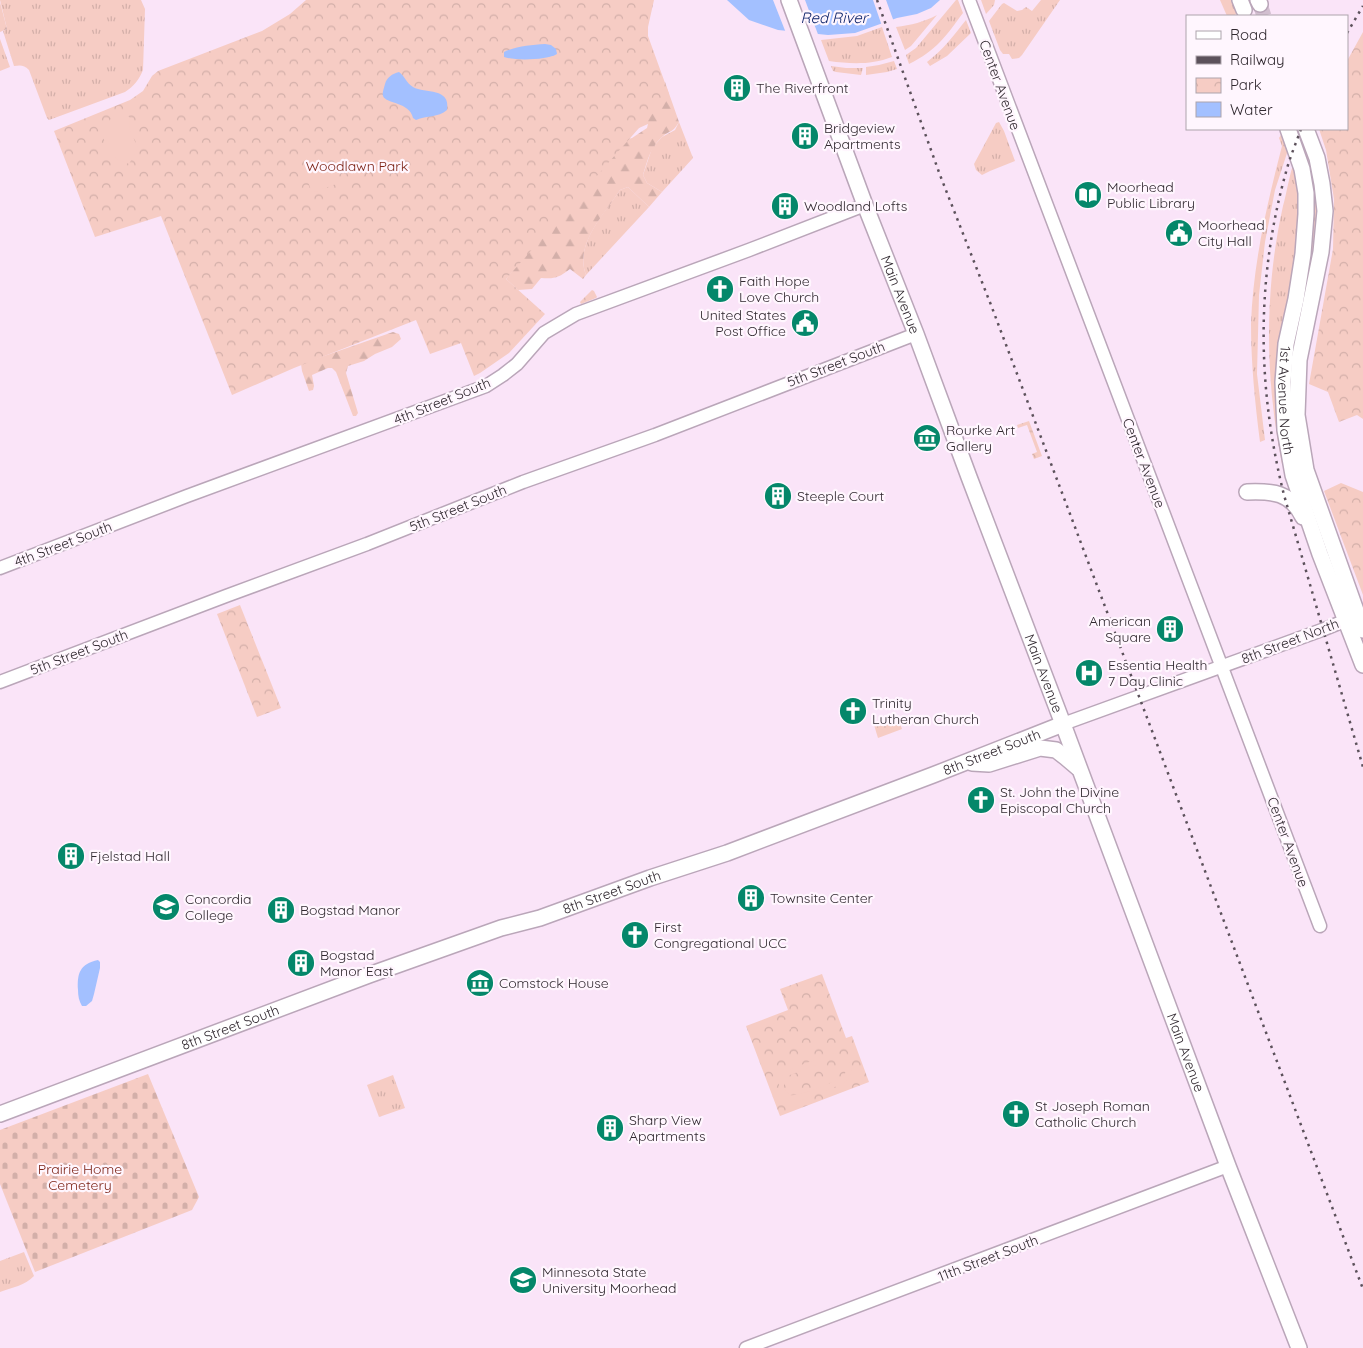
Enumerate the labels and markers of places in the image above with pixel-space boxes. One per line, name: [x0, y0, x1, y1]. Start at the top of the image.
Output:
building icon: The Riverfront: [722, 73, 752, 103]
place label: The Riverfront: [756, 79, 849, 97]
place label: Bridgeview Apartments: [824, 119, 901, 153]
building icon: Bridgeview Apartments: [790, 121, 820, 151]
place label: Moorhead Public Library: [1107, 178, 1195, 212]
library icon: Moorhead Public Library: [1073, 180, 1103, 210]
building icon: Woodland Lofts: [770, 191, 800, 221]
place label: Woodland Lofts: [804, 197, 907, 215]
place label: Moorhead City Hall: [1198, 216, 1265, 250]
public building icon: Moorhead City Hall: [1164, 218, 1194, 248]
place label: Faith Hope Love Church: [739, 272, 819, 306]
church icon: Faith Hope Love Church: [705, 274, 735, 304]
place label: United States Post Office: [700, 306, 786, 340]
public building icon: United States Post Office: [790, 308, 820, 338]
place label: Rourke Art Gallery: [946, 421, 1015, 455]
museum icon: Rourke Art Gallery: [912, 423, 942, 453]
building icon: Steeple Court: [763, 481, 793, 511]
place label: Steeple Court: [797, 487, 885, 505]
place label: American Square: [1089, 612, 1151, 646]
building icon: American Square: [1155, 614, 1185, 644]
place label: Essentia Health 7 Day Clinic: [1108, 656, 1208, 690]
hospital icon: Essentia Health 7 Day Clinic: [1074, 658, 1104, 688]
place label: Trinity Lutheran Church: [872, 694, 979, 728]
church icon: Trinity Lutheran Church: [838, 696, 868, 726]
place label: St. John the Divine Episcopal Church: [1000, 783, 1119, 817]
church icon: St. John the Divine Episcopal Church: [966, 785, 996, 815]
building icon: Fjelstad Hall: [56, 841, 86, 871]
place label: Fjelstad Hall: [90, 847, 170, 865]
building icon: Townsite Center: [736, 883, 766, 913]
place label: Townsite Center: [770, 889, 874, 907]
place label: Concordia College: [185, 890, 251, 924]
school or university icon: Concordia College: [151, 892, 181, 922]
building icon: Bogstad Manor: [266, 895, 296, 925]
place label: Bogstad Manor: [300, 901, 401, 919]
place label: First Congregational UCC: [654, 918, 787, 952]
church icon: First Congregational UCC: [620, 920, 650, 950]
place label: Bogstad Manor East: [320, 946, 394, 980]
building icon: Bogstad Manor East: [286, 948, 316, 978]
museum icon: Comstock House: [465, 968, 495, 998]
place label: Comstock House: [499, 974, 609, 992]
place label: St Joseph Roman Catholic Church: [1035, 1097, 1150, 1131]
church icon: St Joseph Roman Catholic Church: [1001, 1099, 1031, 1129]
place label: Sharp View Apartments: [629, 1111, 706, 1145]
building icon: Sharp View Apartments: [595, 1113, 625, 1143]
place label: Minnesota State University Moorhead: [542, 1263, 677, 1297]
school or university icon: Minnesota State University Moorhead: [508, 1265, 538, 1295]

